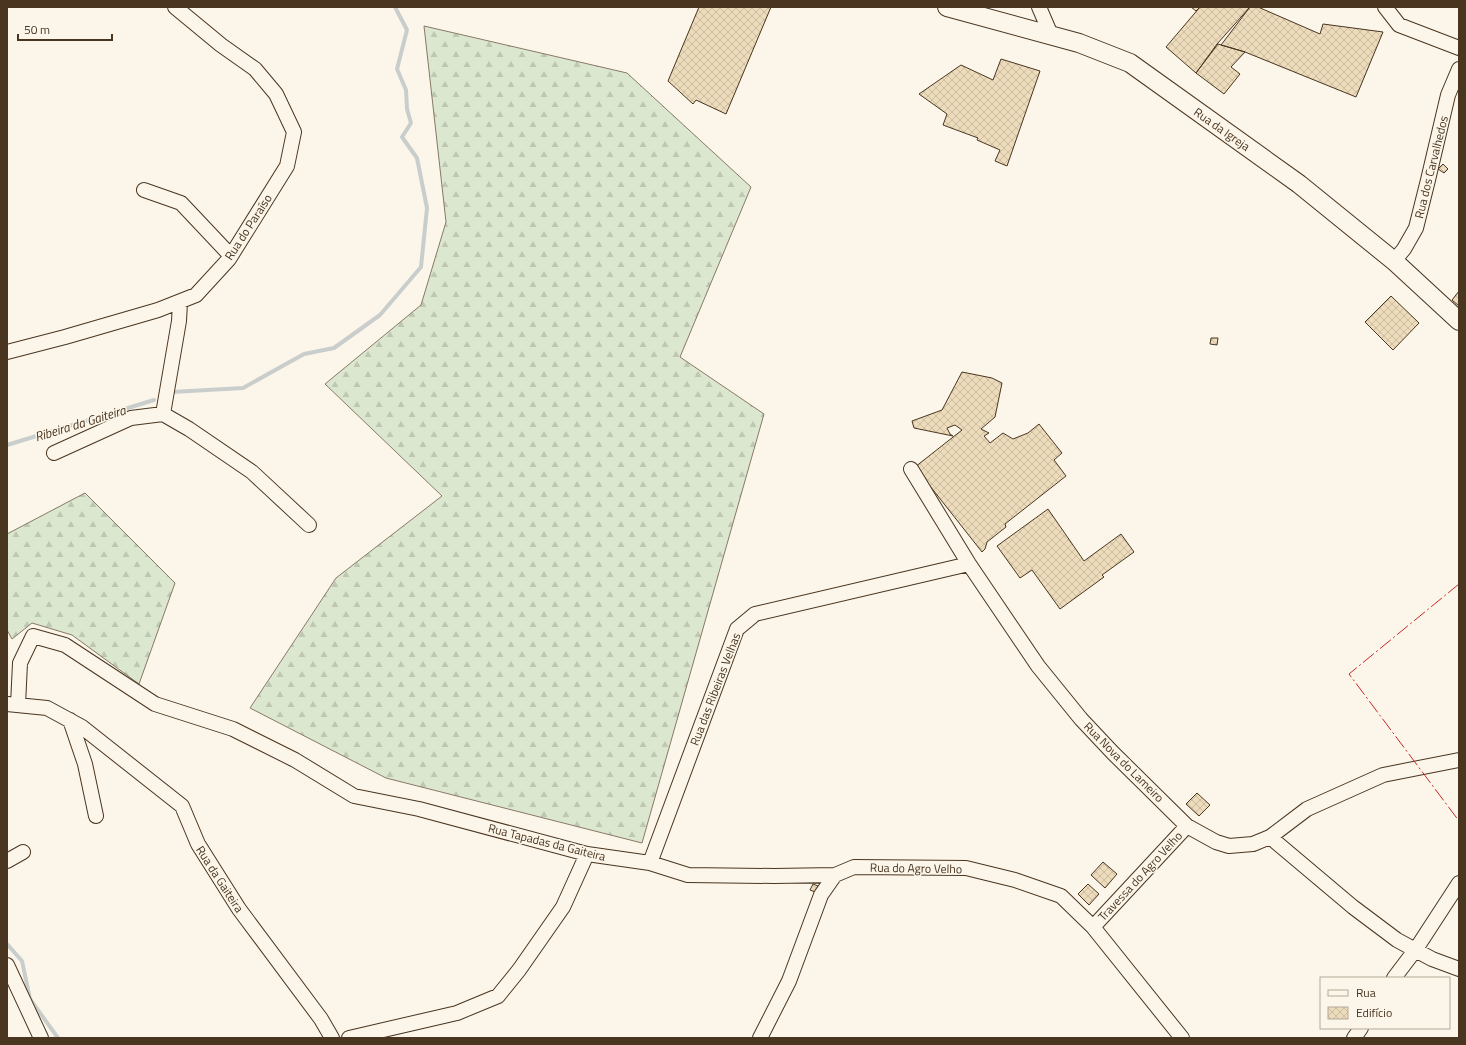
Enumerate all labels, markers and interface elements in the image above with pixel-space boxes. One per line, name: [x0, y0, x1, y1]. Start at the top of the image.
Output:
scale bar: [18, 16, 112, 42]
text: 50 m: [24, 20, 50, 39]
street label: Rua da Igreja: [1190, 103, 1254, 155]
street label: Rua dos Carvalhedos: [1409, 113, 1453, 220]
street label: Rua do Paraíso: [219, 190, 277, 264]
water label: Ribeira da Gaiteira: [32, 399, 129, 446]
street label: Rua das Ribeiras Velhas: [685, 629, 745, 748]
street label: Rua Nova do Lameiro: [1079, 717, 1169, 807]
street label: Rua Tapadas da Gaiteira: [486, 818, 608, 866]
street label: Travessa do Agro Velho: [1093, 827, 1187, 925]
street label: Rua da Gaiteira: [191, 842, 249, 916]
street label: Rua do Agro Velho: [870, 858, 962, 878]
legend: [1320, 977, 1450, 1029]
text: Rua: [1356, 983, 1376, 1002]
text: Edifício: [1356, 1003, 1392, 1022]

